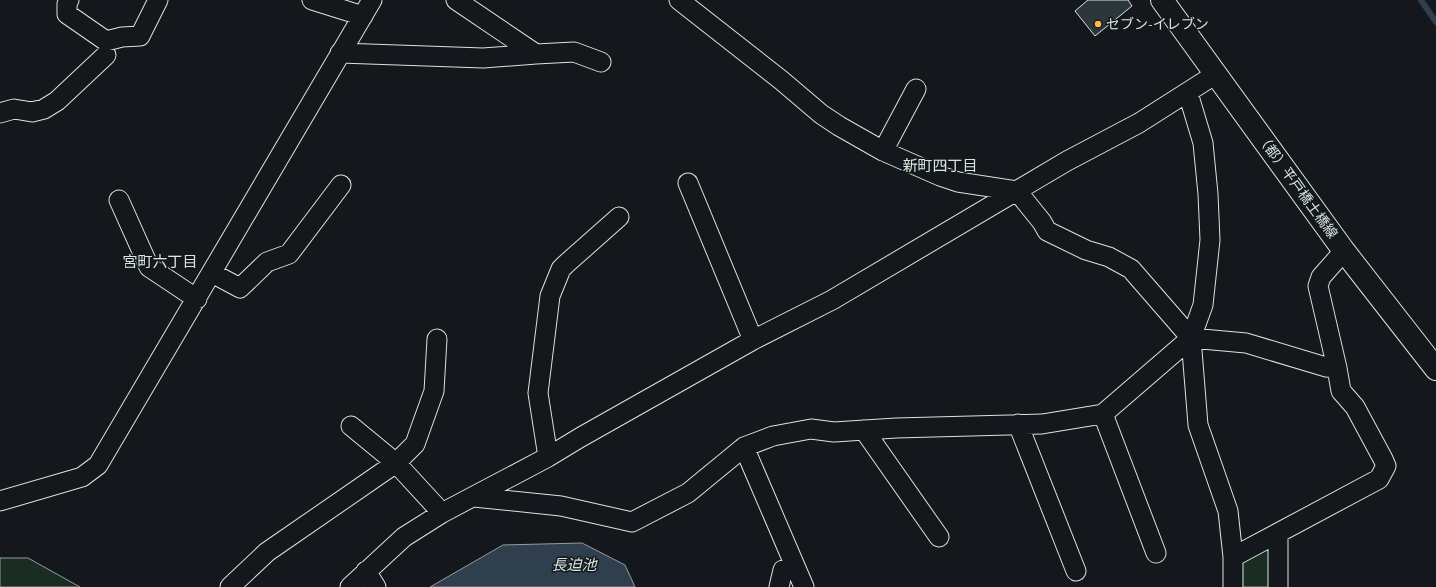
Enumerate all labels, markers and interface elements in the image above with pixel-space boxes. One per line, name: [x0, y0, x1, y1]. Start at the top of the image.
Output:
place label: セブン-イレブン: [1106, 16, 1209, 33]
marker: セブン-イレブン: [1093, 19, 1103, 29]
street label: （都）平戸橋土橋線: [1253, 130, 1341, 242]
district label: 新町四丁目: [902, 157, 978, 175]
district label: 宮町六丁目: [122, 253, 198, 271]
water label: 長迫池: [551, 556, 598, 574]

